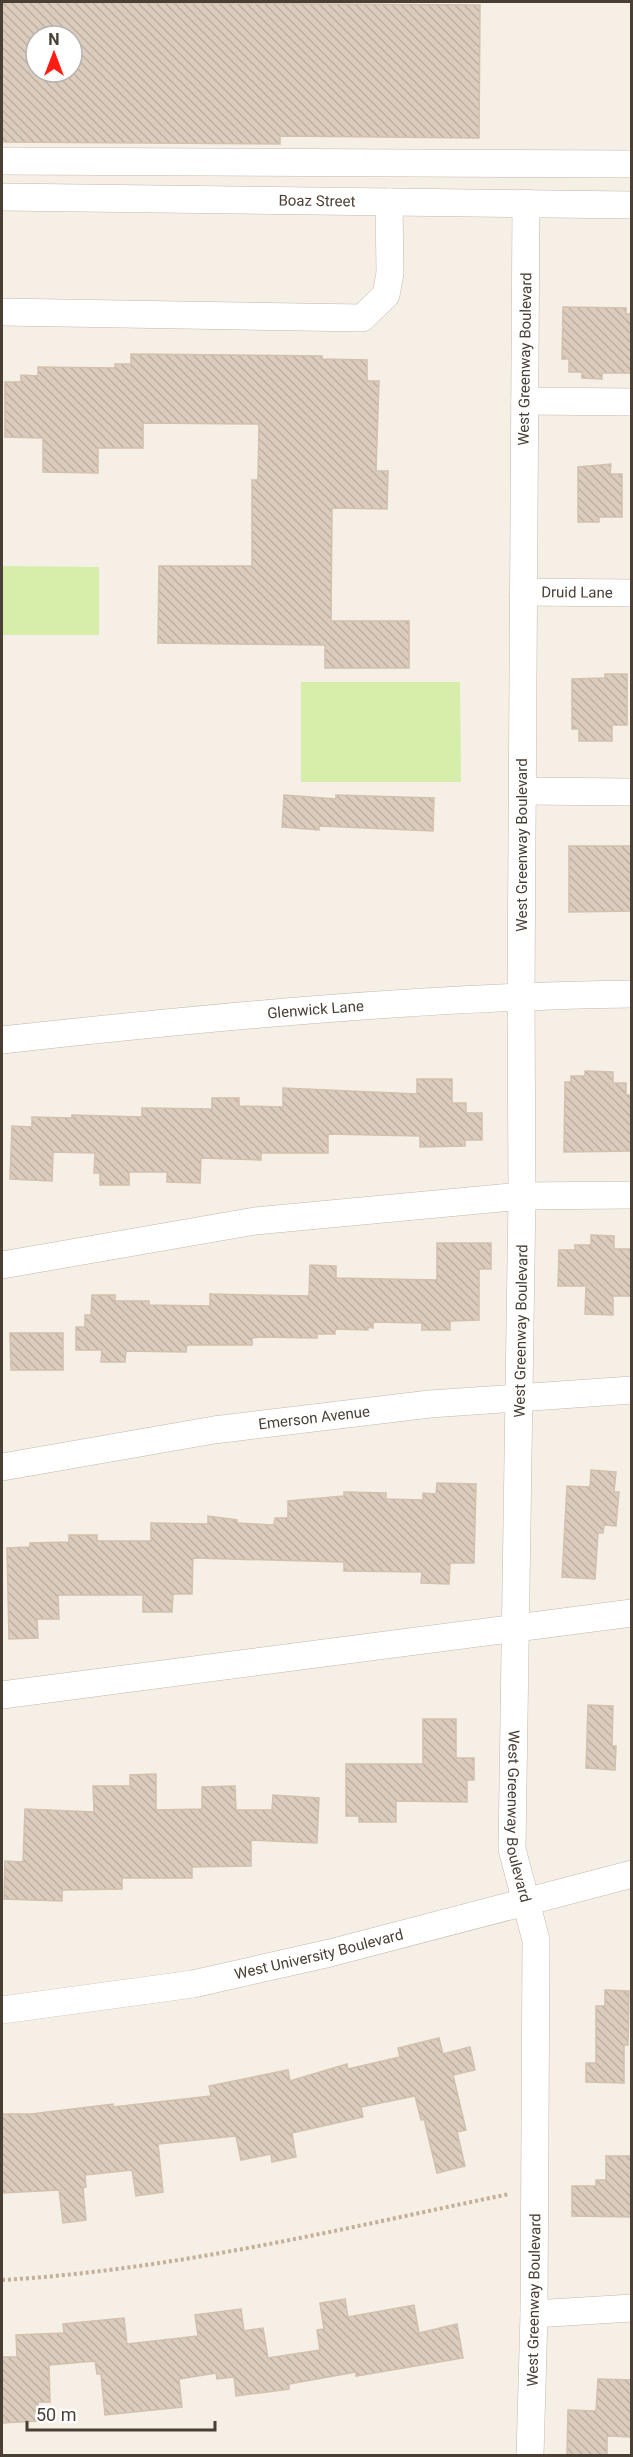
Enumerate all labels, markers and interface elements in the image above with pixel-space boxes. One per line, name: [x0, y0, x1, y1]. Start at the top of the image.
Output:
north arrow: [24, 24, 84, 84]
text: N: [48, 30, 60, 49]
street label: Boaz Street: [278, 192, 356, 210]
street label: West Greenway Boulevard: [514, 272, 536, 446]
street label: Druid Lane: [541, 583, 613, 602]
street label: West Greenway Boulevard: [513, 758, 531, 932]
street label: Glenwick Lane: [267, 997, 364, 1022]
street label: West Greenway Boulevard: [510, 1244, 532, 1418]
street label: Emerson Avenue: [257, 1402, 371, 1434]
street label: West Greenway Boulevard: [503, 1730, 535, 1904]
street label: West University Boulevard: [233, 1925, 405, 1983]
street label: West Greenway Boulevard: [523, 2213, 545, 2387]
scale bar: [27, 2394, 214, 2432]
text: 50 m: [36, 2404, 76, 2425]

